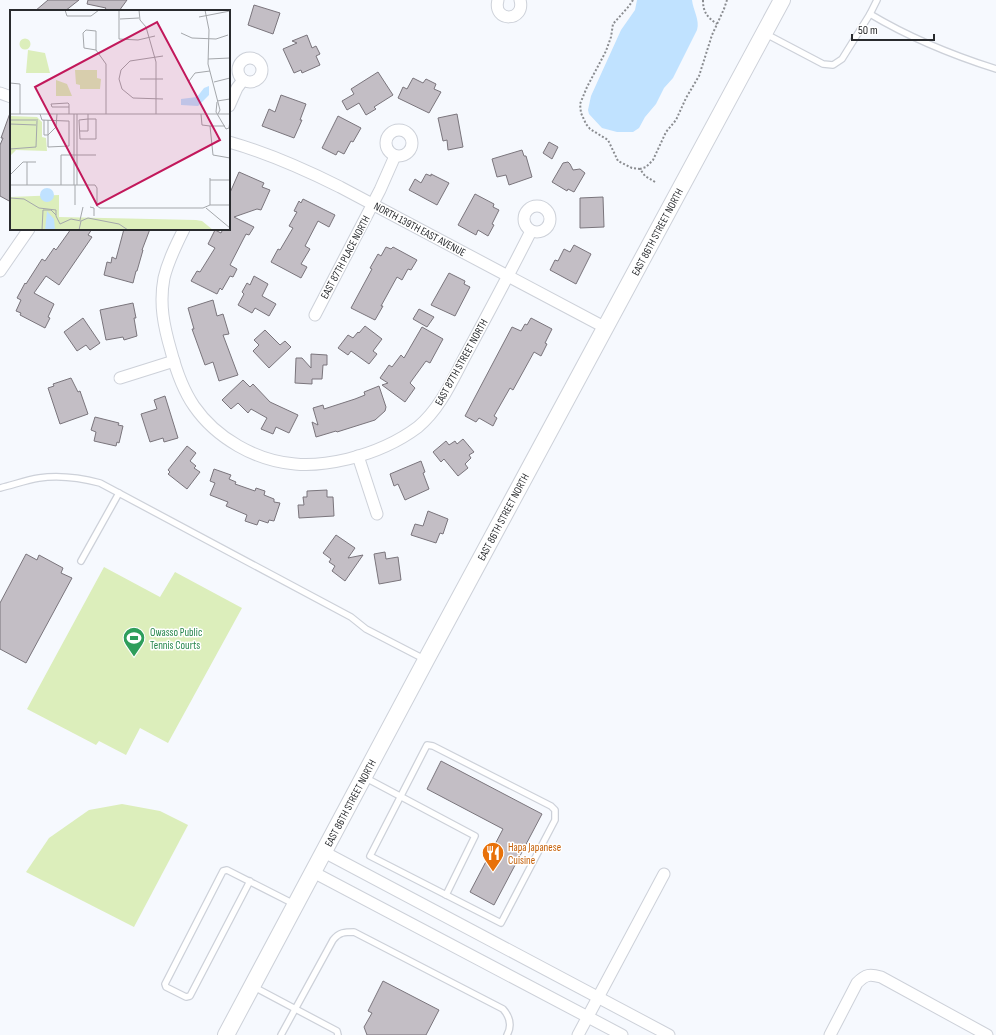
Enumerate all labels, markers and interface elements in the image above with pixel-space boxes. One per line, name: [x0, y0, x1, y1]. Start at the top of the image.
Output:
inset map: [10, 10, 230, 230]
scale bar: [852, 16, 934, 42]
text: 50 m: [858, 23, 878, 38]
street label: EAST 86TH STREET NORTH: [629, 186, 686, 278]
street label: NORTH 139TH EAST AVENUE: [372, 200, 468, 259]
street label: EAST 87TH PLACE NORTH: [318, 213, 373, 301]
street label: EAST 87TH STREET NORTH: [432, 317, 491, 408]
street label: EAST 86TH STREET NORTH: [475, 471, 532, 563]
sports icon: Owasso Public Tennis Courts: [121, 625, 147, 658]
place label: Owasso Public Tennis Courts: [150, 626, 202, 652]
street label: EAST 86TH STREET NORTH: [322, 757, 379, 849]
restaurant icon: Hapa Japanese Cuisine: [480, 840, 506, 873]
place label: Hapa Japanese Cuisine: [508, 841, 561, 867]

